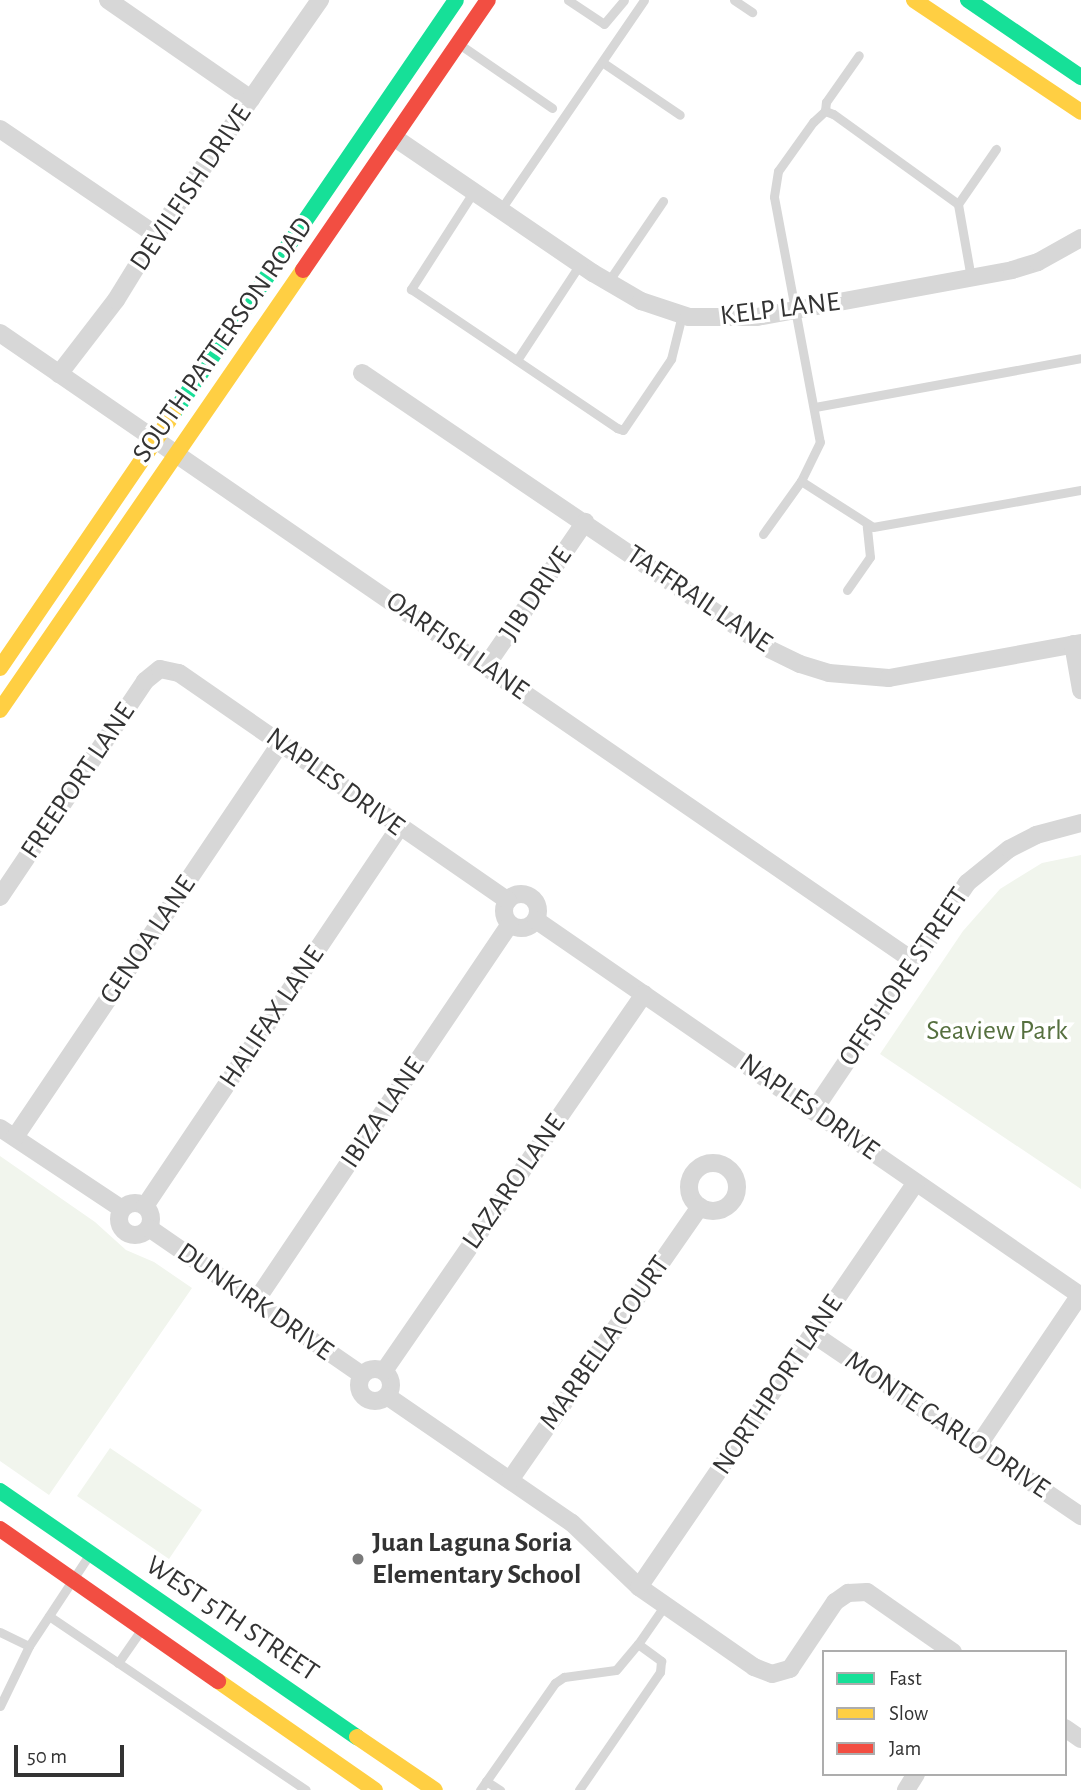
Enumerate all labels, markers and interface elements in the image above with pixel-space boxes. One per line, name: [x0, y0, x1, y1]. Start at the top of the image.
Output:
street label: DEVILFISH DRIVE: [123, 99, 259, 277]
street label: SOUTH PATTERSON ROAD: [126, 211, 320, 469]
street label: KELP LANE: [718, 285, 842, 333]
street label: TAFFRAIL LANE: [620, 538, 778, 660]
street label: JIB DRIVE: [492, 541, 580, 647]
street label: OARFISH LANE: [379, 585, 535, 707]
street label: FREEPORT LANE: [14, 697, 142, 865]
street label: NAPLES DRIVE: [259, 721, 411, 843]
street label: GENOA LANE: [93, 869, 203, 1011]
street label: OFFSHORE STREET: [832, 881, 976, 1073]
street label: HALIFAX LANE: [212, 940, 332, 1094]
park label: Seaview Park: [926, 1014, 1068, 1048]
street label: NAPLES DRIVE: [733, 1047, 885, 1167]
street label: IBIZA LANE: [334, 1051, 432, 1175]
street label: LAZARO LANE: [455, 1108, 573, 1256]
street label: DUNKIRK DRIVE: [170, 1236, 340, 1368]
street label: MARBELLA COURT: [533, 1250, 677, 1436]
street label: NORTHPORT LANE: [706, 1289, 850, 1481]
street label: MONTE CARLO DRIVE: [838, 1344, 1056, 1506]
place label: Juan Laguna Soria Elementary School: [372, 1526, 581, 1592]
street label: WEST 5TH STREET: [139, 1549, 325, 1689]
marker: Juan Laguna Soria Elementary School: [350, 1551, 366, 1567]
legend: [822, 1650, 1067, 1776]
text: Fast: [889, 1668, 922, 1689]
text: Slow: [889, 1703, 928, 1724]
scale bar: [18, 1730, 128, 1774]
text: Jam: [889, 1738, 921, 1759]
text: 50 m: [27, 1746, 67, 1767]

